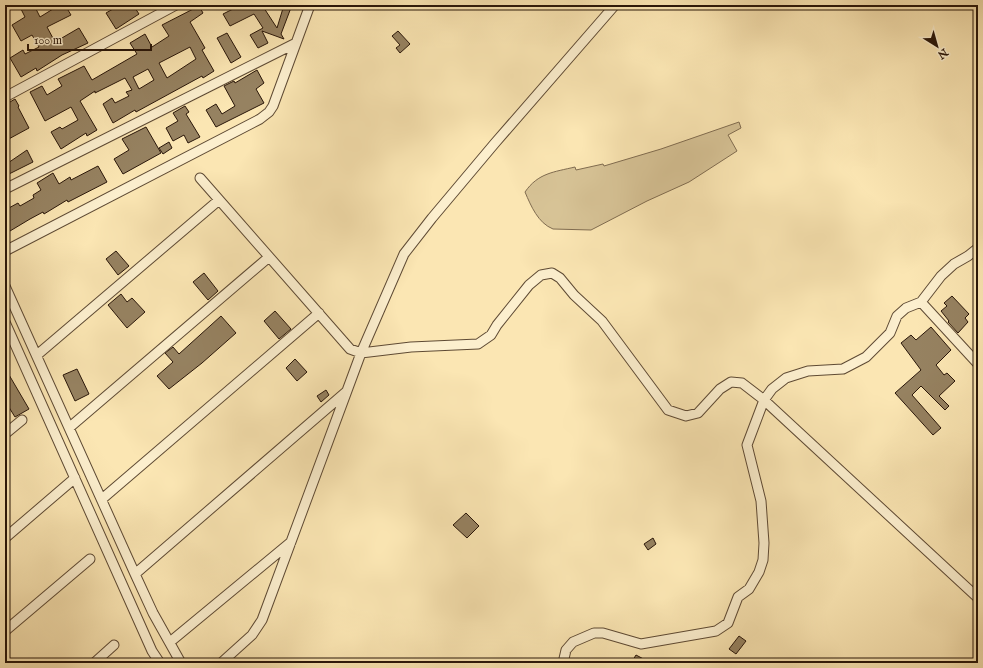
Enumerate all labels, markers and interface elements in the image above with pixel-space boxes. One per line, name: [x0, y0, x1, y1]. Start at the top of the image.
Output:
scale bar: [28, 26, 151, 52]
north arrow: [917, 26, 957, 66]
text: 100 m: [34, 33, 62, 48]
text: N: [934, 44, 951, 62]

